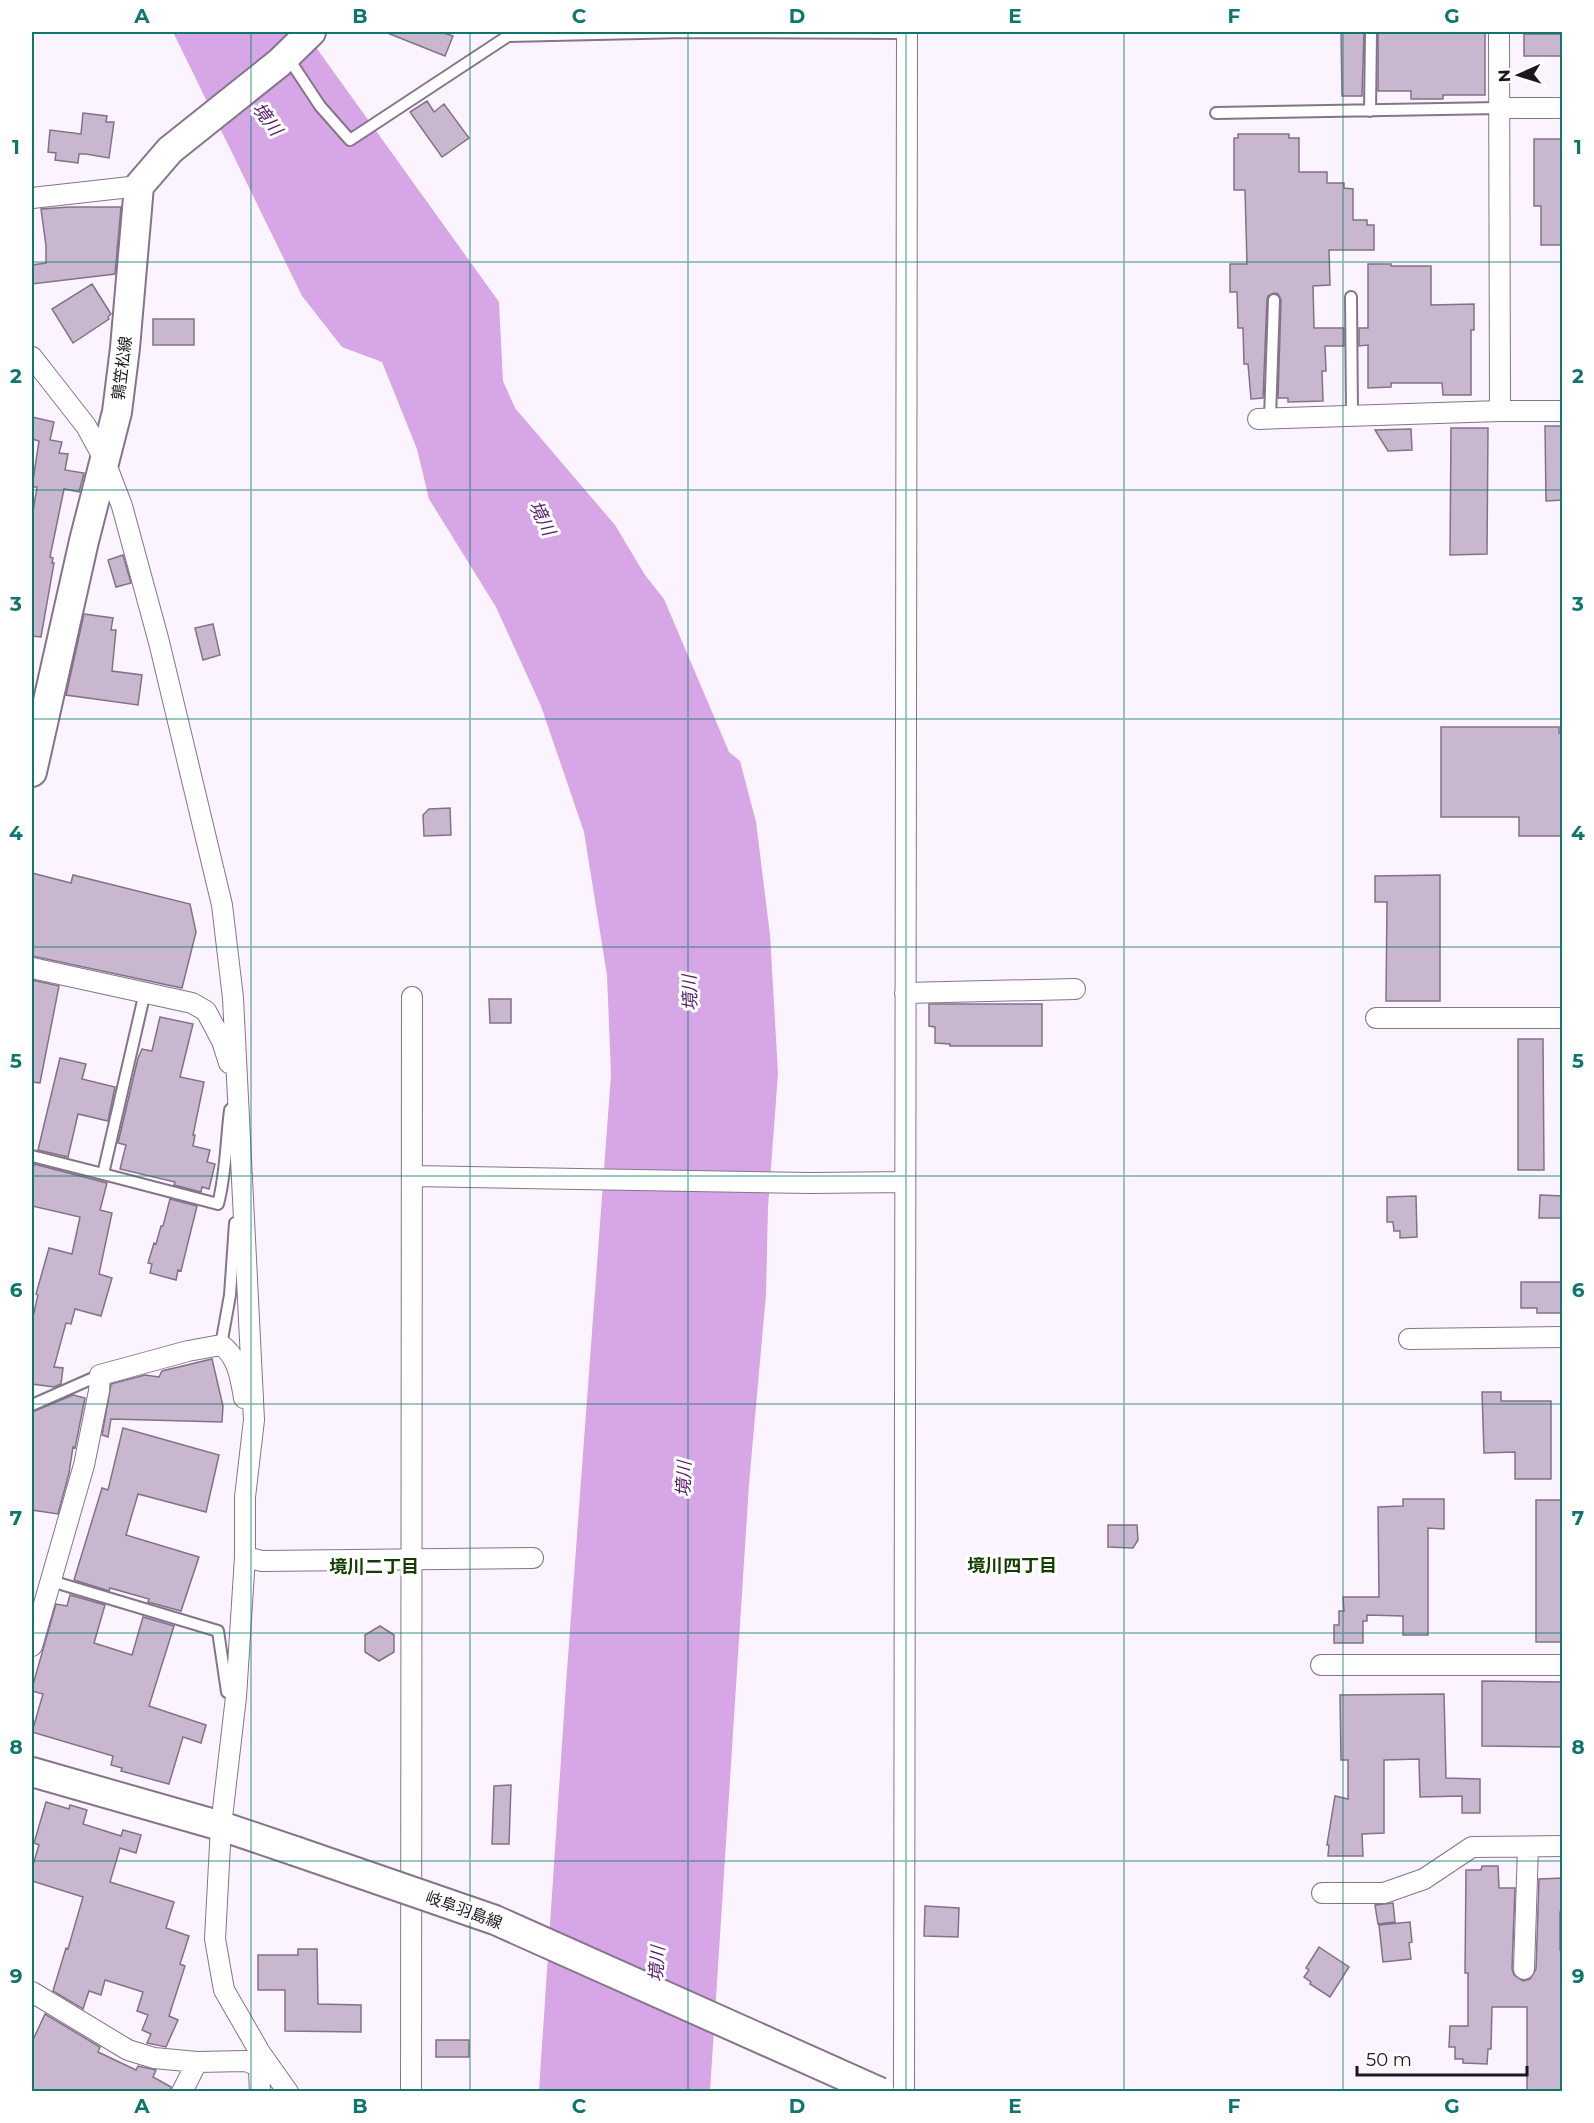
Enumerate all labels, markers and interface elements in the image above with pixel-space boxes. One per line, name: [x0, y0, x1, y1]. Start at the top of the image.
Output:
text: A: [133, 4, 150, 28]
text: B: [352, 4, 368, 28]
text: C: [572, 4, 587, 28]
text: D: [789, 4, 805, 28]
text: E: [1008, 4, 1022, 28]
text: F: [1228, 4, 1241, 28]
text: G: [1444, 4, 1460, 28]
north arrow: [1489, 45, 1549, 105]
text: N: [1495, 69, 1514, 83]
water label: 境川: [247, 98, 288, 142]
text: 1: [12, 135, 20, 159]
text: 1: [1574, 135, 1582, 159]
street label: 鶉笠松線: [109, 335, 135, 401]
text: 2: [10, 364, 22, 388]
text: 2: [1572, 364, 1584, 388]
water label: 境川: [524, 497, 561, 541]
text: 3: [9, 592, 22, 616]
text: 3: [1571, 592, 1584, 616]
text: 4: [9, 821, 23, 845]
text: 4: [1571, 821, 1585, 845]
water label: 境川: [678, 973, 702, 1011]
text: 5: [10, 1049, 22, 1073]
text: 5: [1572, 1049, 1584, 1073]
text: 6: [10, 1278, 23, 1302]
text: 6: [1572, 1278, 1585, 1302]
water label: 境川: [672, 1459, 696, 1497]
text: 7: [10, 1506, 22, 1530]
text: 7: [1572, 1506, 1584, 1530]
district label: 境川四丁目: [967, 1555, 1057, 1577]
district label: 境川二丁目: [329, 1556, 419, 1578]
text: 8: [9, 1735, 23, 1759]
text: 8: [1571, 1735, 1585, 1759]
street label: 岐阜羽島線: [423, 1887, 505, 1933]
water label: 境川: [645, 1943, 669, 1983]
text: 9: [10, 1964, 22, 1988]
text: 9: [1572, 1964, 1584, 1988]
scale bar: [1357, 2039, 1526, 2077]
text: 50 m: [1366, 2049, 1412, 2071]
text: A: [133, 2094, 150, 2118]
text: B: [352, 2094, 368, 2118]
text: C: [572, 2094, 587, 2118]
text: D: [789, 2094, 805, 2118]
text: E: [1008, 2094, 1022, 2118]
text: F: [1228, 2094, 1241, 2118]
text: G: [1444, 2094, 1460, 2118]

